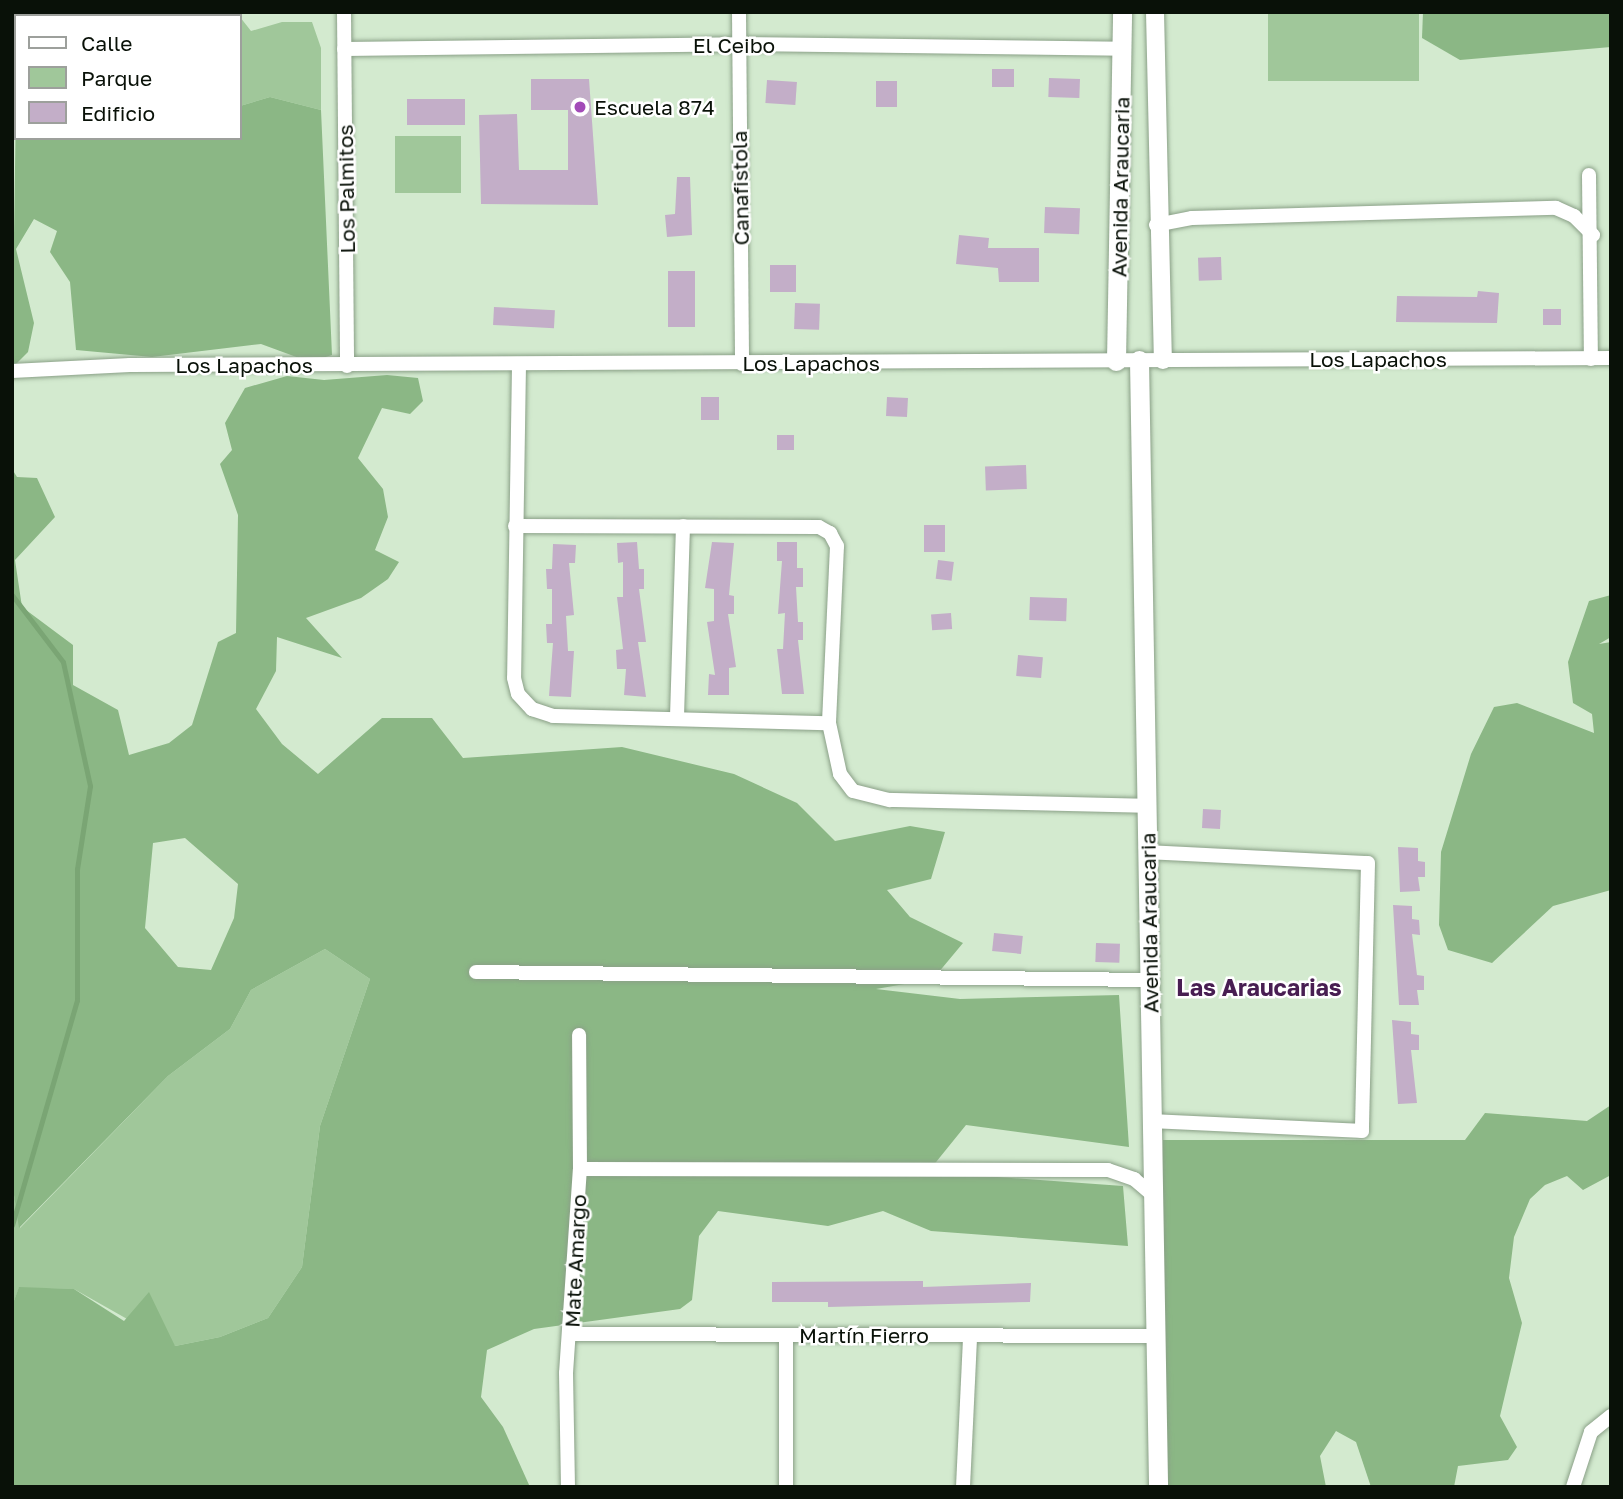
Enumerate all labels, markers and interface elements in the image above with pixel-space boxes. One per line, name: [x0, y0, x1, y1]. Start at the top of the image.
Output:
legend: [14, 14, 242, 140]
text: Calle: [81, 30, 133, 56]
street label: El Ceibo: [693, 32, 775, 58]
text: Parque: [81, 65, 152, 91]
place label: Escuela 874: [594, 94, 715, 120]
street label: Avenida Araucaria: [1106, 97, 1134, 277]
marker: Escuela 874: [572, 99, 588, 115]
text: Edificio: [81, 100, 155, 126]
street label: Los Palmitos: [332, 124, 360, 254]
street label: Canafistola: [726, 130, 754, 246]
street label: Los Lapachos: [1309, 346, 1447, 372]
street label: Los Lapachos: [742, 350, 880, 376]
street label: Los Lapachos: [175, 352, 313, 378]
street label: Avenida Araucaria: [1135, 833, 1163, 1013]
district label: Las Araucarias: [1176, 973, 1342, 1001]
street label: Mate Amargo: [559, 1194, 591, 1328]
street label: Martín Fierro: [799, 1322, 929, 1348]

